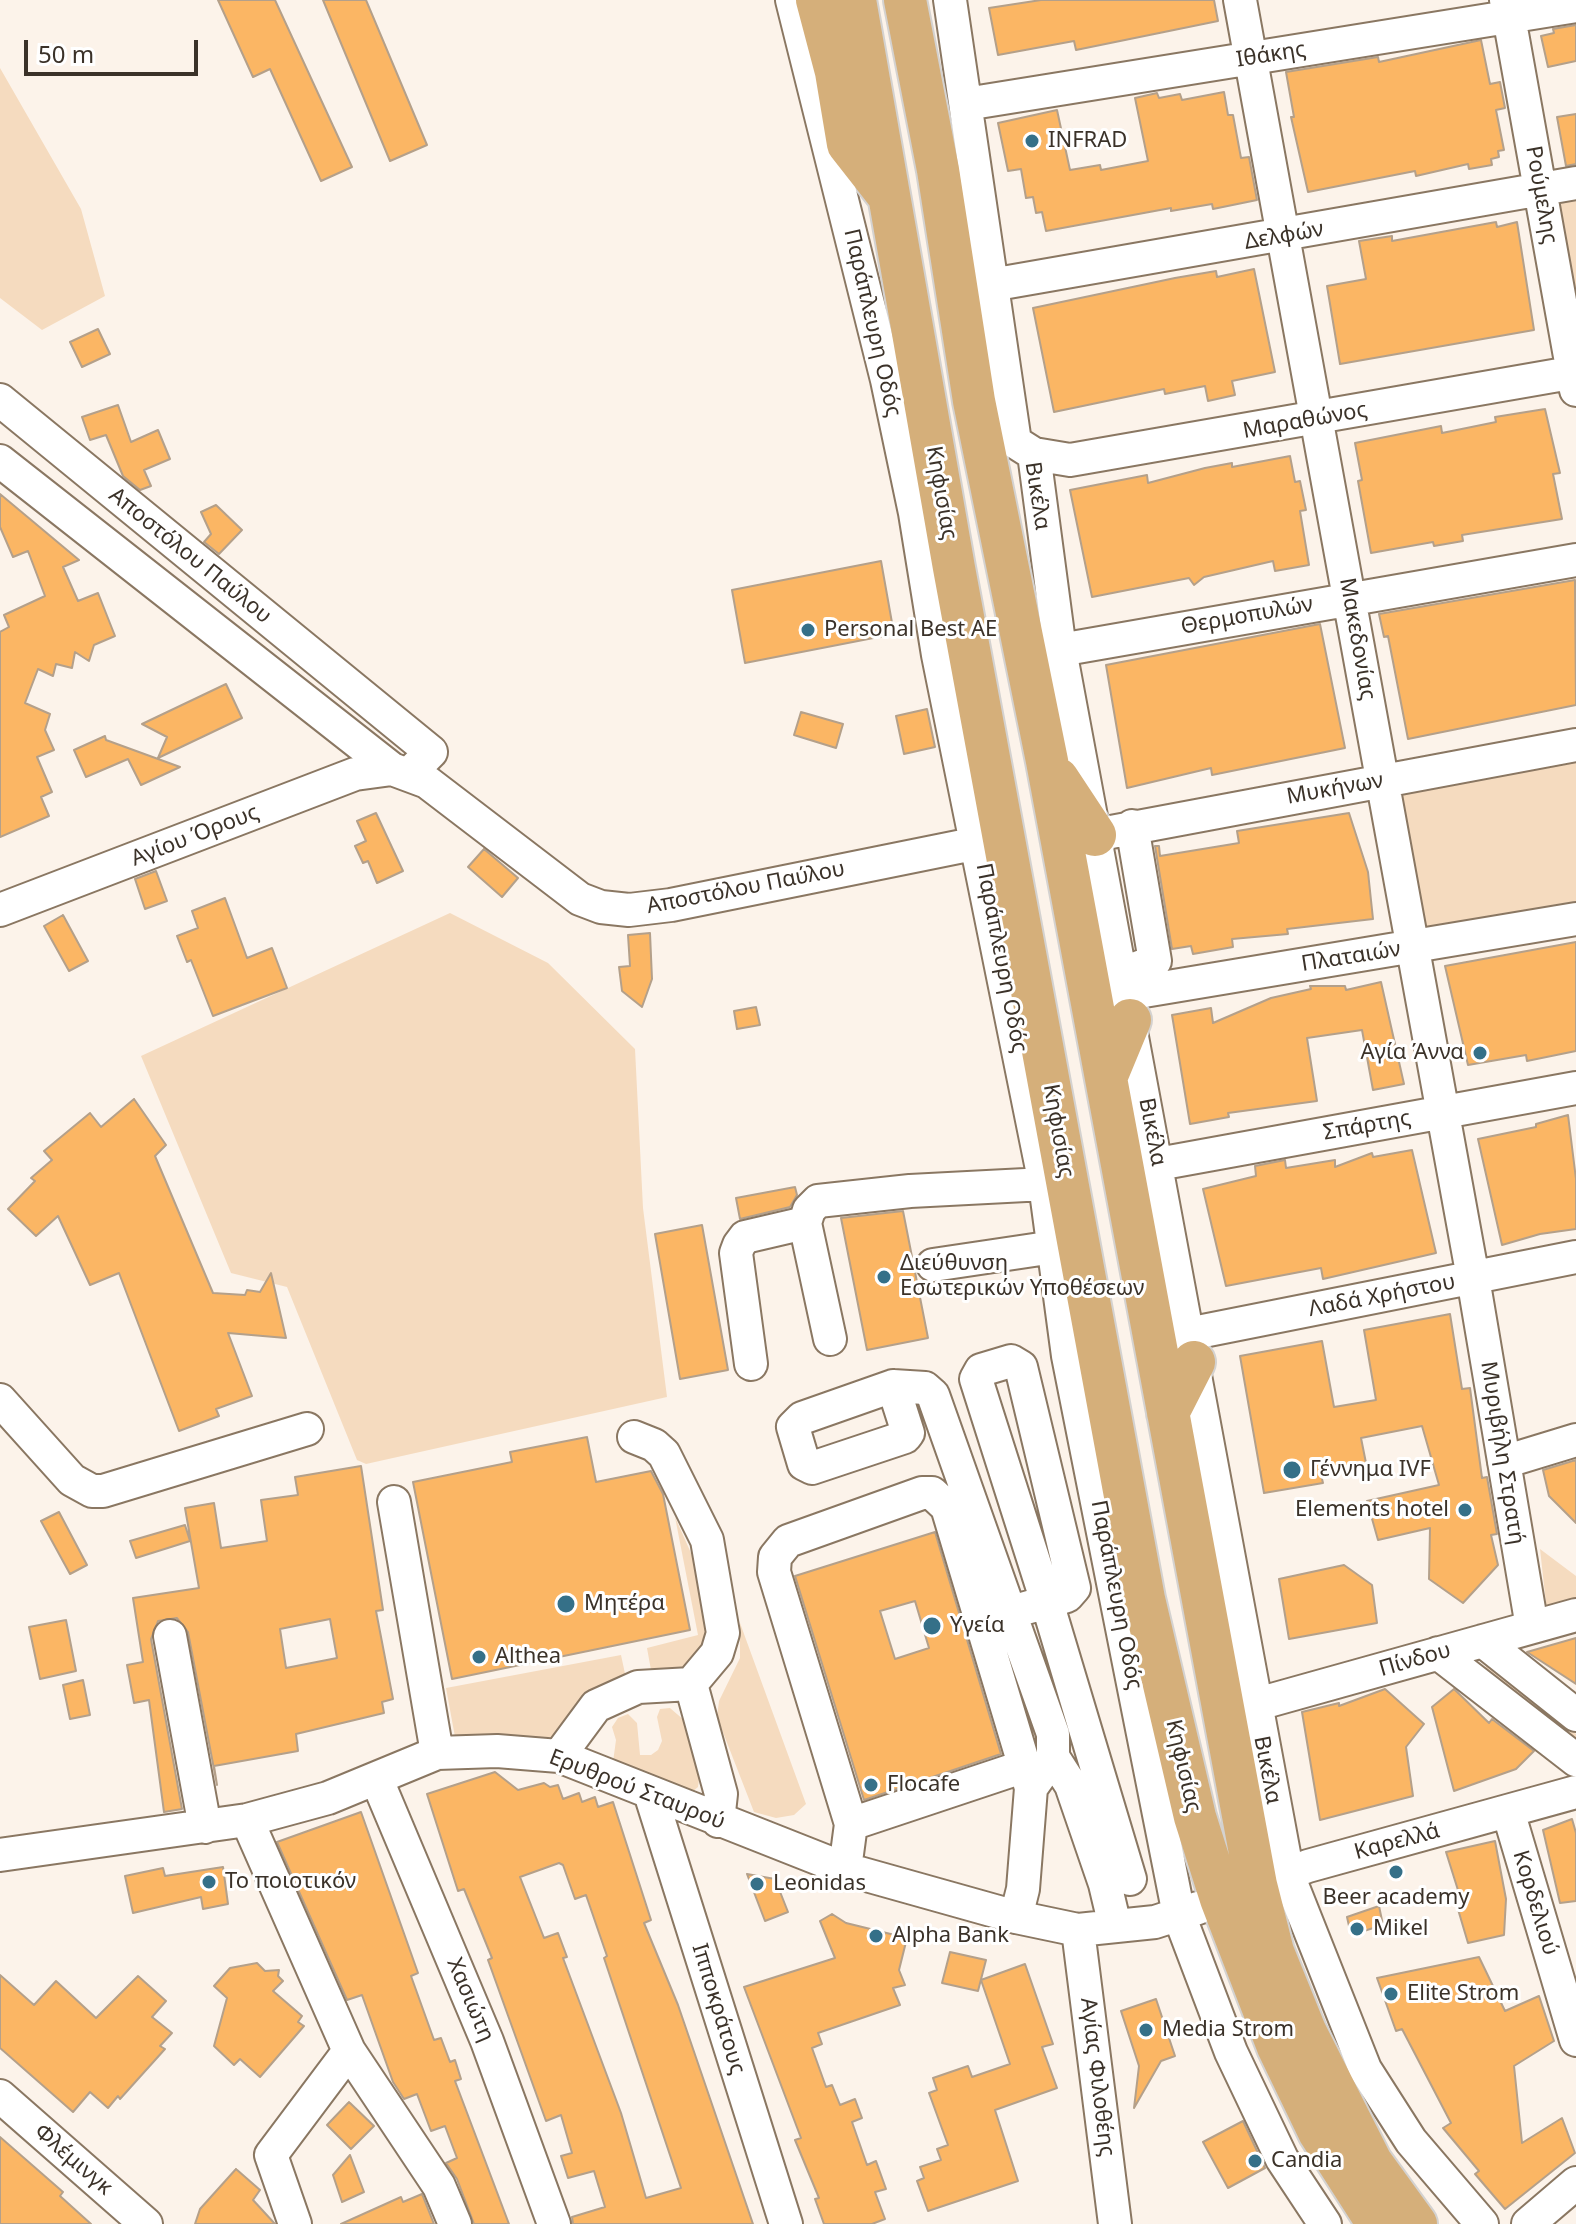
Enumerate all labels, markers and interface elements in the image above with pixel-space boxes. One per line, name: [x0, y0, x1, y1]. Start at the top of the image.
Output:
scale bar: [28, 24, 202, 74]
street label: Ιθάκης: [1234, 36, 1308, 74]
text: 50 m: [38, 37, 94, 70]
place label: INFRAD: [1048, 128, 1127, 154]
marker: INFRAD: [1023, 132, 1041, 150]
street label: Ρούμελης: [1519, 144, 1563, 246]
street label: Δελφών: [1242, 216, 1326, 256]
street label: Παράπλευρη Οδός: [838, 226, 906, 420]
street label: Μαραθώνος: [1241, 397, 1369, 445]
street label: Κηφισίας: [920, 444, 962, 542]
street label: Βικέλα: [1019, 460, 1055, 532]
street label: Αποστόλου Παύλου: [103, 482, 277, 630]
street label: Μακεδονίας: [1333, 576, 1381, 702]
street label: Θερμοπυλών: [1179, 591, 1315, 641]
place label: Personal Best AE: [824, 617, 997, 643]
marker: Personal Best AE: [799, 621, 817, 639]
street label: Μυκήνων: [1285, 768, 1385, 810]
street label: Αγίου Όρους: [127, 800, 263, 872]
street label: Αποστόλου Παύλου: [645, 856, 847, 920]
street label: Παράπλευρη Οδός: [970, 861, 1032, 1055]
street label: Πλαταιών: [1299, 936, 1403, 978]
place label: Αγία Άννα: [1361, 1040, 1464, 1066]
marker: Αγία Άννα: [1471, 1044, 1489, 1062]
street label: Κηφισίας: [1037, 1082, 1079, 1180]
street label: Βικέλα: [1132, 1096, 1172, 1168]
street label: Σπάρτης: [1321, 1105, 1413, 1147]
place label: Διεύθυνση Εσωτερικών Υποθέσεων: [900, 1251, 1144, 1302]
marker: Διεύθυνση Εσωτερικών Υποθέσεων: [875, 1268, 893, 1286]
street label: Λαδά Χρήστου: [1306, 1269, 1458, 1323]
street label: Μυριβήλη Στρατή: [1474, 1359, 1530, 1547]
place label: Γέννημα IVF: [1310, 1457, 1431, 1483]
marker: Γέννημα IVF: [1281, 1459, 1303, 1481]
place label: Elements hotel: [1295, 1497, 1449, 1523]
street label: Παράπλευρη Οδός: [1085, 1498, 1147, 1692]
marker: Elements hotel: [1456, 1501, 1474, 1519]
place label: Μητέρα: [584, 1591, 665, 1617]
marker: Μητέρα: [555, 1593, 577, 1615]
place label: Υγεία: [950, 1613, 1005, 1639]
marker: Υγεία: [921, 1615, 943, 1637]
street label: Πίνδου: [1376, 1637, 1454, 1683]
place label: Althea: [495, 1644, 561, 1670]
marker: Althea: [470, 1648, 488, 1666]
street label: Κηφισίας: [1160, 1717, 1206, 1815]
street label: Βικέλα: [1247, 1734, 1287, 1806]
street label: Ερυθρού Σταυρού: [545, 1744, 729, 1836]
place label: Flocafe: [887, 1772, 960, 1798]
marker: Flocafe: [862, 1776, 880, 1794]
street label: Καρελλά: [1351, 1818, 1443, 1866]
street label: Κορδελιού: [1507, 1847, 1563, 1959]
marker: Beer academy: [1387, 1863, 1405, 1881]
place label: Το ποιοτικόν: [225, 1869, 356, 1895]
place label: Leonidas: [773, 1871, 866, 1897]
marker: Το ποιοτικόν: [200, 1873, 218, 1891]
marker: Leonidas: [748, 1875, 766, 1893]
place label: Beer academy: [1323, 1885, 1469, 1911]
place label: Mikel: [1373, 1916, 1428, 1942]
marker: Mikel: [1348, 1920, 1366, 1938]
place label: Alpha Bank: [892, 1923, 1009, 1949]
marker: Alpha Bank: [867, 1927, 885, 1945]
street label: Ιπποκράτους: [686, 1940, 750, 2078]
street label: Χασιώτη: [441, 1954, 499, 2046]
place label: Elite Strom: [1407, 1981, 1519, 2007]
marker: Elite Strom: [1382, 1985, 1400, 2003]
street label: Αγίας Φιλοθέης: [1074, 1996, 1120, 2158]
place label: Media Strom: [1162, 2017, 1294, 2043]
marker: Media Strom: [1137, 2021, 1155, 2039]
street label: Φλέμινγκ: [28, 2119, 118, 2201]
place label: Candia: [1271, 2148, 1342, 2174]
marker: Candia: [1246, 2152, 1264, 2170]

